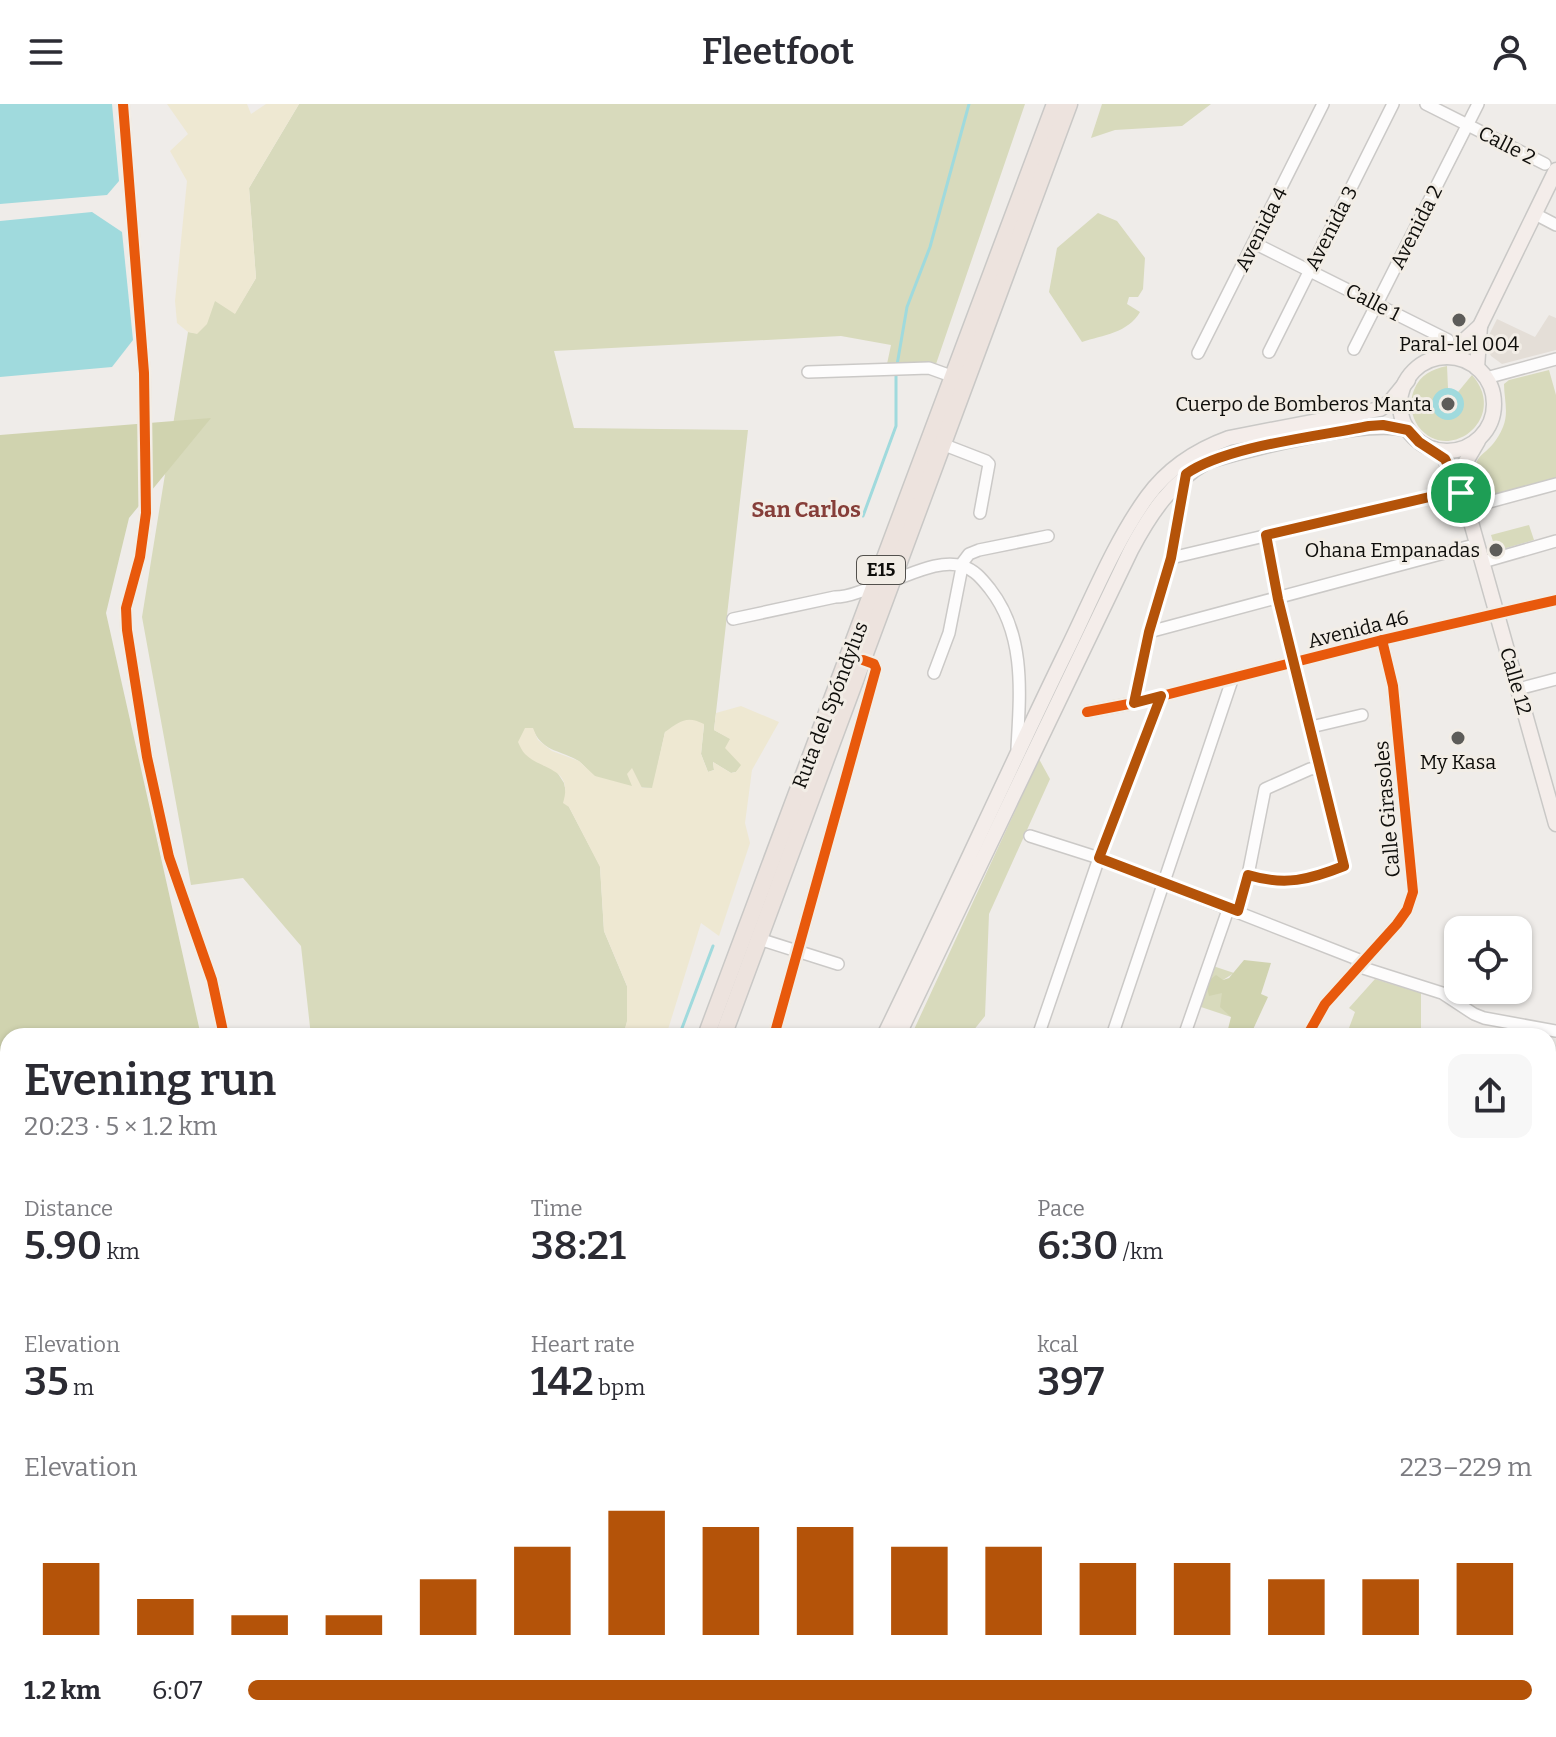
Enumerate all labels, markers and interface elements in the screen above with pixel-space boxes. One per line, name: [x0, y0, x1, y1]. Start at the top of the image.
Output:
icon: menu: [24, 30, 68, 74]
text: Fleetfoot: [702, 30, 854, 74]
icon: person: [1488, 30, 1532, 74]
street label: Calle 2: [1474, 121, 1540, 169]
street label: Avenida 2: [1385, 181, 1447, 273]
street label: Avenida 3: [1300, 182, 1362, 274]
street label: Avenida 4: [1230, 183, 1293, 275]
street label: Calle 1: [1342, 278, 1404, 326]
marker: Paral-lel 004: [1450, 311, 1468, 329]
place label: Paral-lel 004: [1399, 332, 1519, 356]
place label: Cuerpo de Bomberos Manta: [1175, 392, 1432, 416]
marker: Cuerpo de Bomberos Manta: [1439, 395, 1457, 413]
pin: [1427, 459, 1495, 527]
icon: arrive: [1439, 471, 1483, 515]
district label: San Carlos: [751, 496, 861, 523]
place label: Ohana Empanadas: [1304, 538, 1480, 562]
marker: Ohana Empanadas: [1487, 541, 1505, 559]
road number: E15: [857, 556, 905, 584]
street label: Avenida 46: [1305, 605, 1411, 653]
street label: Ruta del Spóndylus: [787, 618, 873, 792]
street label: Calle 12: [1495, 645, 1537, 717]
marker: My Kasa: [1449, 729, 1467, 747]
street label: Calle Girasoles: [1369, 740, 1405, 878]
place label: My Kasa: [1420, 750, 1496, 774]
map controls: [1444, 916, 1532, 1004]
button: locate: [1444, 916, 1532, 1004]
text: Evening run: [24, 1054, 276, 1107]
button: share: [1448, 1054, 1532, 1138]
text: 20:23 · 5 × 1.2 km: [24, 1111, 217, 1142]
text: Distance: [24, 1195, 113, 1222]
text: Time: [531, 1195, 583, 1222]
text: Pace: [1037, 1195, 1085, 1222]
text: 5.90: [24, 1222, 102, 1270]
text: 38:21: [531, 1222, 626, 1270]
text: 6:30: [1037, 1222, 1118, 1270]
text: km: [102, 1238, 140, 1265]
text: /km: [1118, 1238, 1163, 1265]
text: Elevation: [24, 1331, 120, 1358]
text: Heart rate: [531, 1331, 635, 1358]
text: kcal: [1037, 1331, 1078, 1358]
text: 35: [24, 1358, 69, 1406]
text: 142: [531, 1358, 594, 1406]
text: 397: [1037, 1358, 1104, 1406]
text: m: [69, 1374, 94, 1401]
text: bpm: [594, 1374, 645, 1401]
text: Elevation: [24, 1452, 137, 1483]
text: 223–229 m: [1400, 1452, 1532, 1483]
text: 1.2 km: [24, 1675, 101, 1706]
text: 6:07: [152, 1675, 202, 1706]

